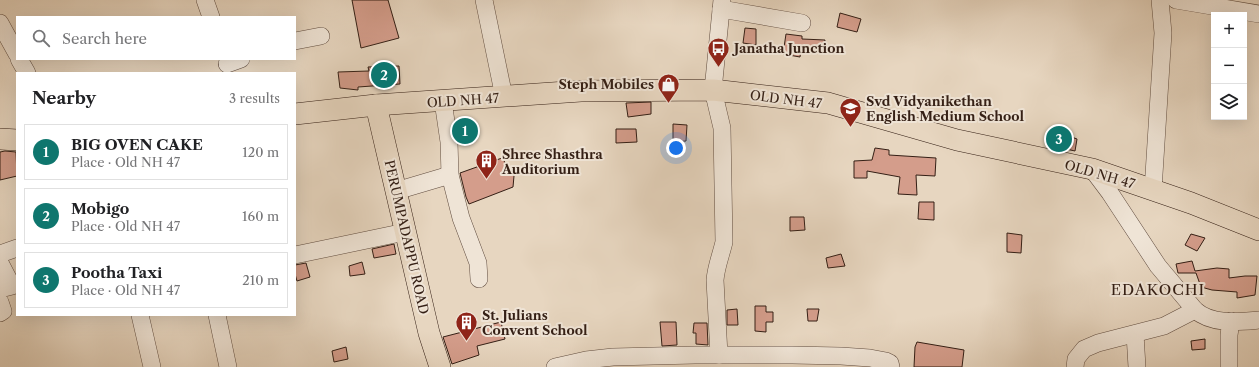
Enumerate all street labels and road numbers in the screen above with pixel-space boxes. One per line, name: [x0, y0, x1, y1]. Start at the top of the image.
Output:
street label: OLD NH 47: [749, 87, 824, 111]
street label: OLD NH 47: [426, 89, 500, 111]
street label: OLD NH 47: [1063, 156, 1138, 192]
street label: PERUMPADAPPU ROAD: [381, 158, 433, 316]

